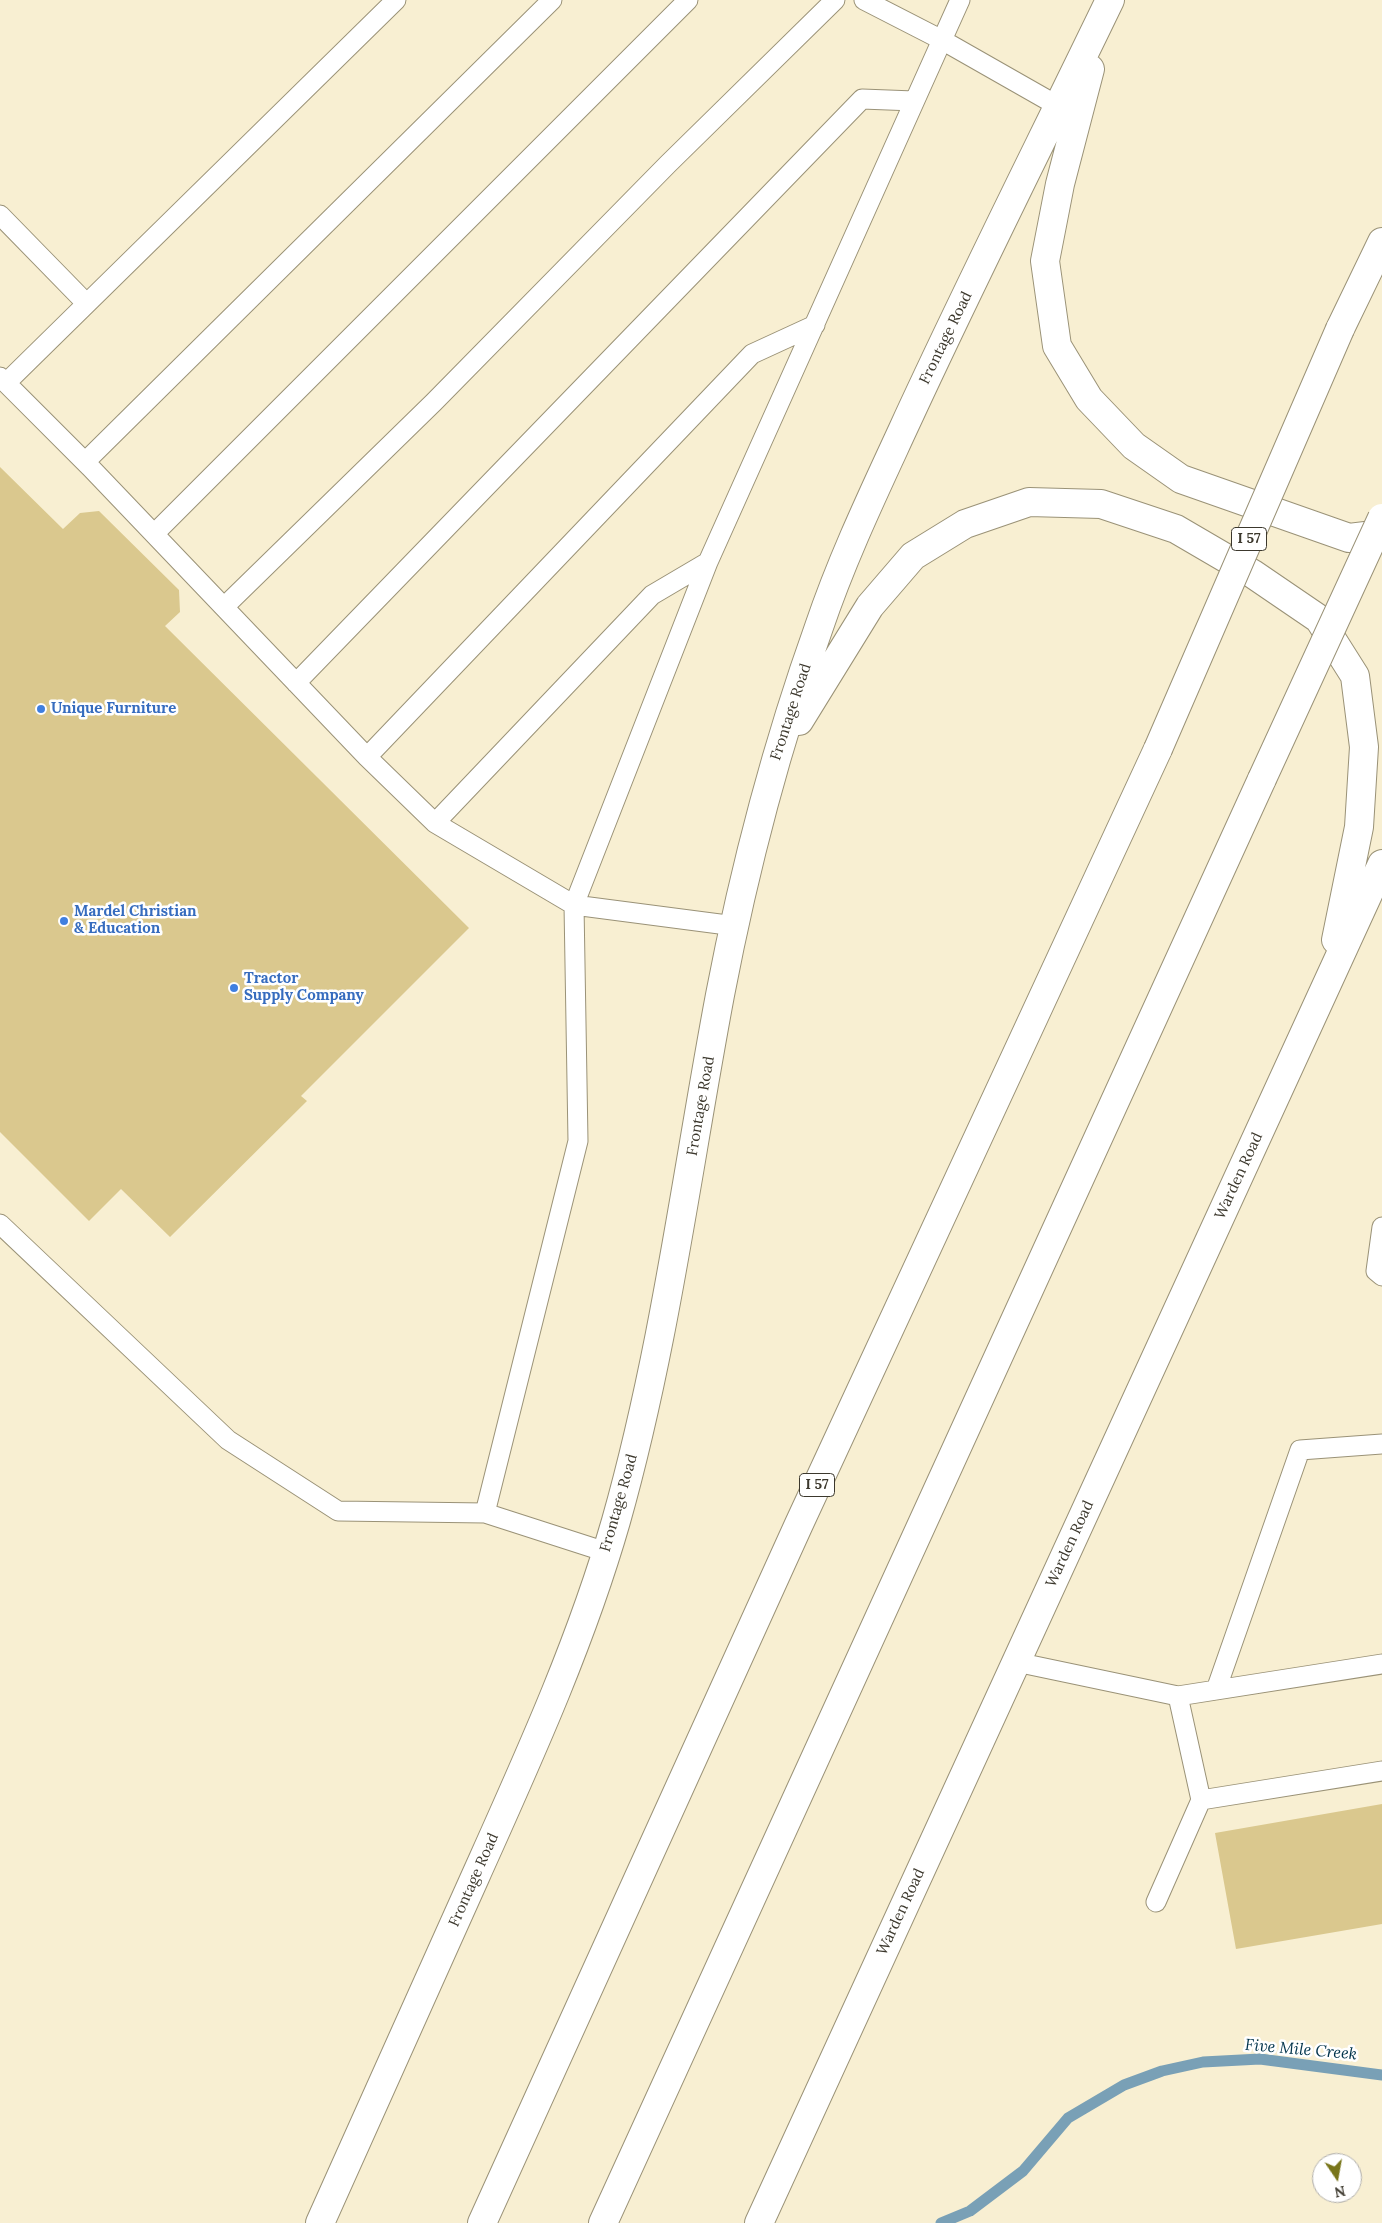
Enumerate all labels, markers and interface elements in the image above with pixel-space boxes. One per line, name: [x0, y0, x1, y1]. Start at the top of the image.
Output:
street label: Frontage Road: [916, 289, 976, 387]
road number: I 57: [1232, 528, 1266, 550]
street label: Frontage Road: [767, 661, 815, 763]
place label: Unique Furniture: [51, 700, 176, 718]
marker: Unique Furniture: [35, 703, 47, 715]
place label: Mardel Christian & Education: [74, 903, 197, 938]
marker: Mardel Christian & Education: [58, 915, 70, 927]
place label: Tractor Supply Company: [244, 970, 364, 1005]
marker: Tractor Supply Company: [228, 982, 240, 994]
street label: Frontage Road: [683, 1055, 719, 1157]
street label: Warden Road: [1211, 1130, 1267, 1222]
street label: Frontage Road: [596, 1452, 642, 1554]
road number: I 57: [800, 1474, 834, 1496]
street label: Warden Road: [1042, 1498, 1098, 1590]
street label: Frontage Road: [445, 1830, 503, 1930]
street label: Warden Road: [873, 1866, 929, 1958]
water label: Five Mile Creek: [1244, 2036, 1358, 2064]
north arrow: [1312, 2153, 1362, 2203]
text: N: [1333, 2182, 1347, 2202]

